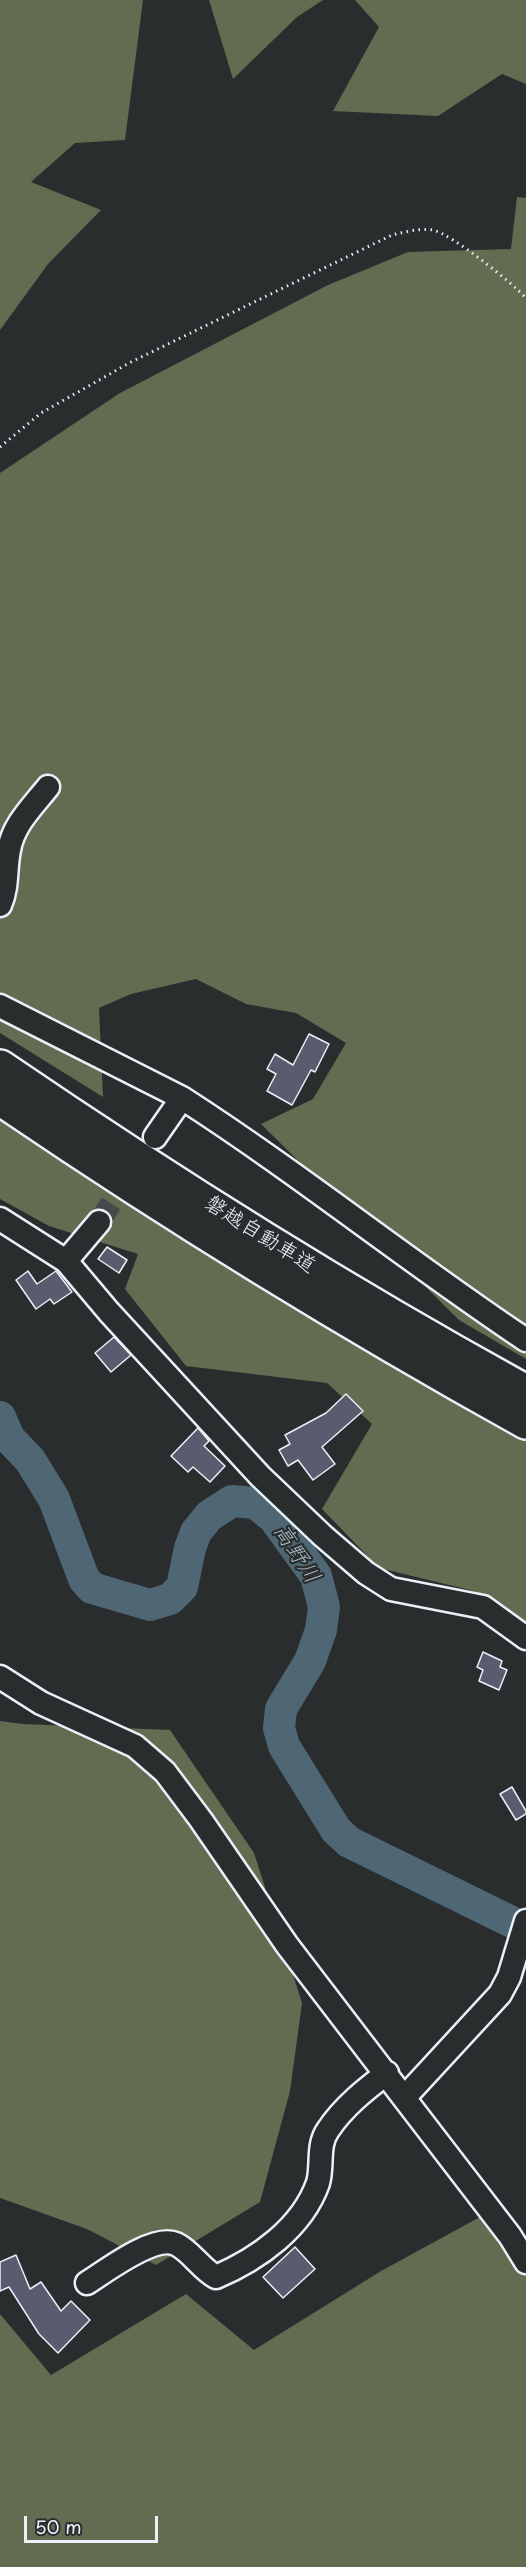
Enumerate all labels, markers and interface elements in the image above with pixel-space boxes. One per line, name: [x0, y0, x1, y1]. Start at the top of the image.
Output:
street label: 磐越自動車道: [200, 1191, 320, 1279]
water label: 高野川: [267, 1519, 325, 1589]
scale bar: [27, 2504, 160, 2542]
text: 50 m: [35, 2513, 82, 2540]

